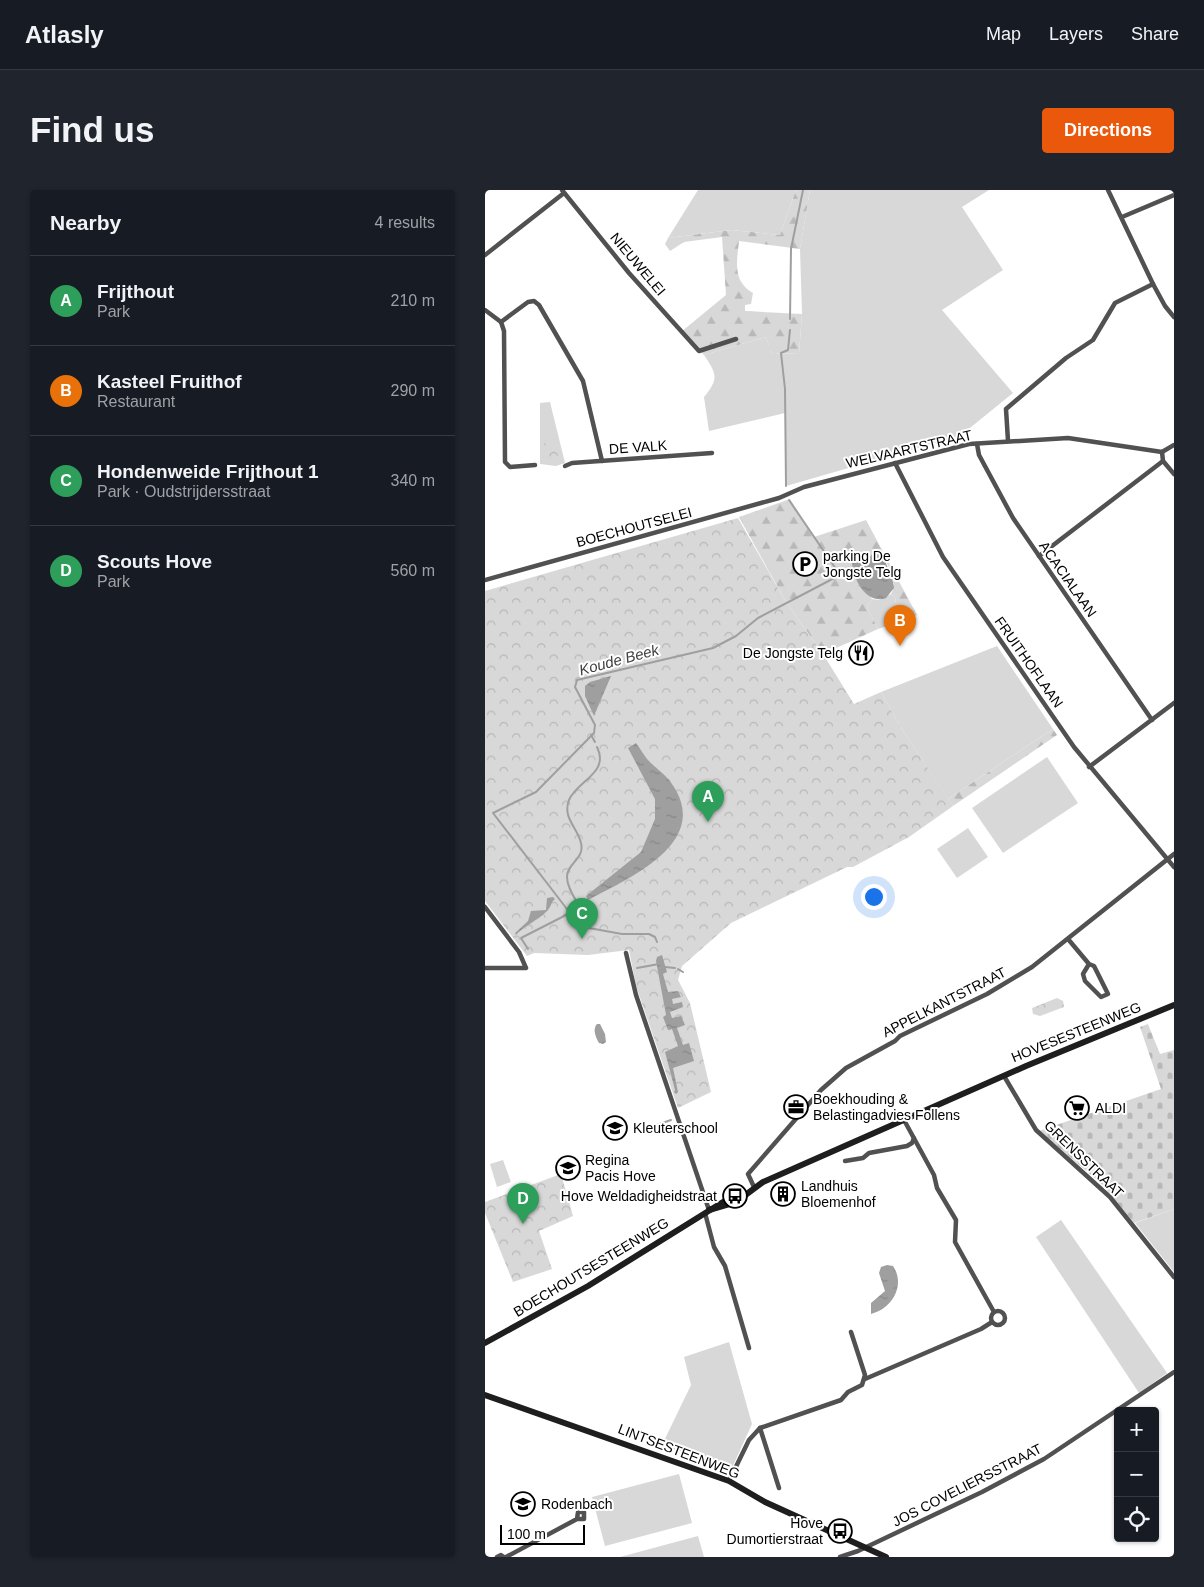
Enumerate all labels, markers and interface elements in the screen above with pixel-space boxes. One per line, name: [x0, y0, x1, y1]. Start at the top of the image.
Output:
text: Atlasly: [25, 21, 104, 48]
text: Map: [986, 24, 1021, 44]
text: Layers: [1049, 24, 1103, 44]
text: Share: [1131, 24, 1179, 44]
button: Directions: [1042, 108, 1174, 153]
text: Find us: [30, 110, 154, 149]
text: Nearby: [50, 211, 121, 234]
text: 4 results: [375, 214, 435, 231]
street label: NIEUWELEI: [607, 229, 669, 299]
text: Frijthout: [97, 281, 174, 302]
text: A: [60, 292, 72, 309]
text: 210 m: [391, 292, 435, 309]
text: Park: [97, 303, 130, 320]
text: Kasteel Fruithof: [97, 371, 242, 392]
text: B: [60, 382, 72, 399]
text: 290 m: [391, 382, 435, 399]
text: Restaurant: [97, 393, 175, 410]
street label: WELVAARTSTRAAT: [844, 427, 974, 471]
street label: DE VALK: [608, 437, 668, 457]
text: Hondenweide Frijthout 1: [97, 461, 319, 482]
text: C: [60, 472, 72, 489]
text: 340 m: [391, 472, 435, 489]
text: Park · Oudstrijdersstraat: [97, 483, 270, 500]
street label: BOECHOUTSELEI: [574, 504, 694, 550]
street label: ACACIALAAN: [1036, 538, 1100, 620]
place label: parking De Jongste Telg: [823, 548, 901, 580]
text: Scouts Hove: [97, 551, 212, 572]
parking icon: parking De Jongste Telg: [792, 551, 818, 577]
text: D: [60, 562, 72, 579]
text: 560 m: [391, 562, 435, 579]
text: Park: [97, 573, 130, 590]
pin: B: [884, 605, 916, 646]
street label: FRUITHOFLAAN: [992, 613, 1066, 711]
water label: Koude Beek: [577, 640, 662, 678]
restaurant icon: De Jongste Telg: [848, 640, 874, 666]
place label: De Jongste Telg: [743, 645, 843, 661]
pin: A: [692, 781, 724, 822]
your location: [861, 884, 887, 910]
pin: C: [566, 898, 598, 939]
street label: APPELKANTSTRAAT: [879, 964, 1009, 1040]
street label: HOVESESTEENWEG: [1009, 999, 1143, 1065]
place label: Boekhouding & Belastingadvies Follens: [813, 1091, 960, 1123]
office icon: Boekhouding & Belastingadvies Follens: [783, 1094, 809, 1120]
supermarket icon: ALDI: [1064, 1095, 1090, 1121]
place label: ALDI: [1095, 1100, 1126, 1116]
school or university icon: Kleuterschool: [602, 1115, 628, 1141]
street label: GRENSSTRAAT: [1041, 1117, 1127, 1201]
place label: Kleuterschool: [633, 1120, 718, 1136]
place label: Regina Pacis Hove: [585, 1152, 656, 1184]
school or university icon: Regina Pacis Hove: [555, 1155, 581, 1181]
place label: Landhuis Bloemenhof: [801, 1178, 876, 1210]
building icon: Landhuis Bloemenhof: [770, 1181, 796, 1207]
pin: D: [507, 1183, 539, 1224]
bus stop icon: Hove Weldadigheidstraat: [722, 1183, 748, 1209]
place label: Hove Weldadigheidstraat: [561, 1188, 717, 1204]
street label: BOECHOUTSESTEENWEG: [511, 1214, 671, 1320]
map controls: [1114, 1407, 1159, 1542]
button: +: [1114, 1407, 1159, 1452]
street label: LINTSESTEENWEG: [616, 1420, 742, 1482]
street label: JOS COVELIERSSTRAAT: [890, 1440, 1045, 1530]
button: −: [1114, 1452, 1159, 1497]
school or university icon: Rodenbach: [510, 1491, 536, 1517]
place label: Rodenbach: [541, 1496, 613, 1512]
button: locate: [1114, 1497, 1159, 1542]
place label: Hove Dumortierstraat: [727, 1515, 823, 1547]
bus stop icon: Hove Dumortierstraat: [827, 1518, 853, 1544]
scale bar: [500, 1522, 585, 1545]
text: 100 m: [507, 1526, 546, 1542]

